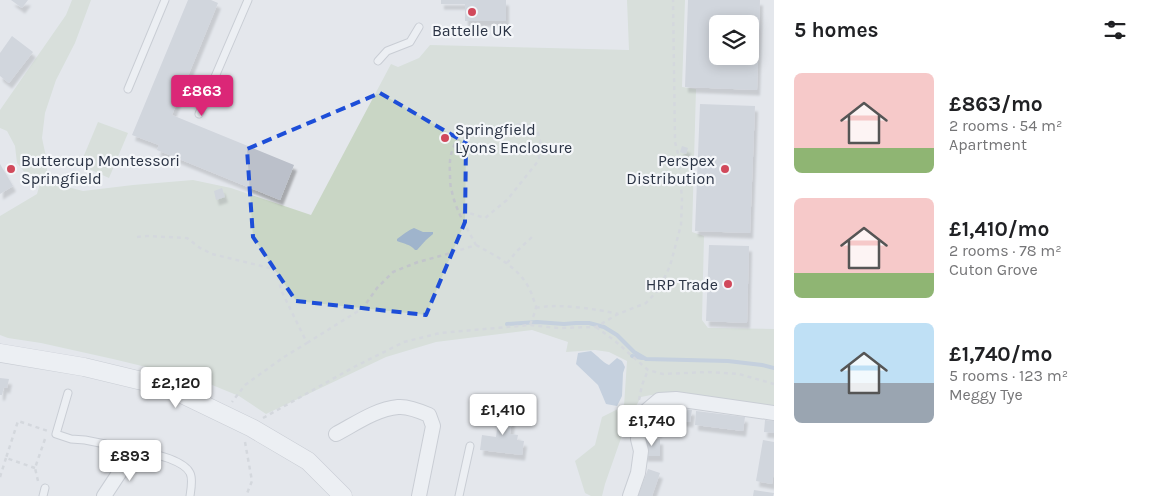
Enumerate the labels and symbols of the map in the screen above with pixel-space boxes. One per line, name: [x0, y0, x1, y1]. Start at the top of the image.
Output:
marker: Battelle UK: [466, 6, 478, 18]
place label: Battelle UK: [432, 21, 512, 40]
pin: £863: [172, 74, 232, 117]
place label: Springfield Lyons Enclosure: [455, 120, 572, 157]
marker: Springfield Lyons Enclosure: [439, 132, 451, 144]
place label: Buttercup Montessori Springfield: [21, 151, 180, 188]
place label: Perspex Distribution: [626, 151, 715, 188]
marker: Buttercup Montessori Springfield: [5, 163, 17, 175]
marker: Perspex Distribution: [719, 163, 731, 175]
place label: HRP Trade: [646, 275, 718, 294]
marker: HRP Trade: [722, 278, 734, 290]
pin: £2,120: [135, 366, 217, 409]
pin: £1,410: [462, 394, 544, 436]
pin: £1,740: [611, 404, 693, 447]
pin: £893: [100, 440, 160, 482]

